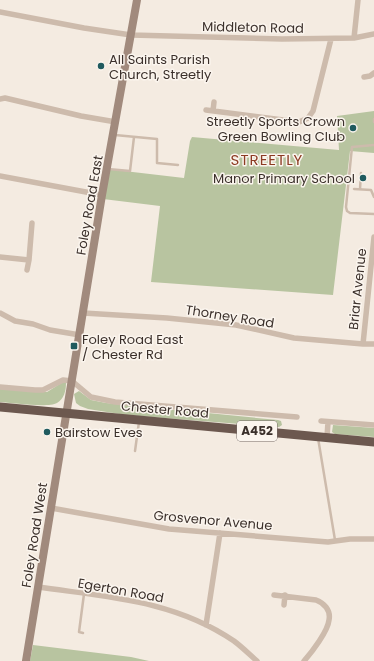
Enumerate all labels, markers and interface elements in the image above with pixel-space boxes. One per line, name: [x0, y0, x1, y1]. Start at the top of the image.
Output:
street label: Middleton Road: [202, 17, 304, 38]
place label: All Saints Parish Church, Streetly: [109, 50, 212, 84]
marker: All Saints Parish Church, Streetly: [96, 61, 106, 71]
place label: Streetly Sports Crown Green Bowling Club: [206, 112, 345, 146]
marker: Streetly Sports Crown Green Bowling Club: [348, 123, 358, 133]
district label: STREETLY: [231, 149, 303, 170]
street label: Foley Road East: [71, 153, 108, 257]
place label: Manor Primary School: [213, 169, 355, 188]
marker: Manor Primary School: [358, 173, 368, 183]
street label: Briar Avenue: [344, 247, 371, 331]
street label: Thorney Road: [184, 300, 276, 333]
place label: Foley Road East / Chester Rd: [82, 330, 183, 364]
marker: Foley Road East / Chester Rd: [69, 341, 79, 351]
street label: Chester Road: [120, 396, 210, 423]
road number: A452: [237, 421, 277, 441]
place label: Bairstow Eves: [55, 423, 143, 442]
marker: Bairstow Eves: [42, 427, 52, 437]
street label: Foley Road West: [17, 481, 52, 589]
street label: Grosvenor Avenue: [153, 506, 273, 535]
street label: Egerton Road: [76, 574, 165, 607]

